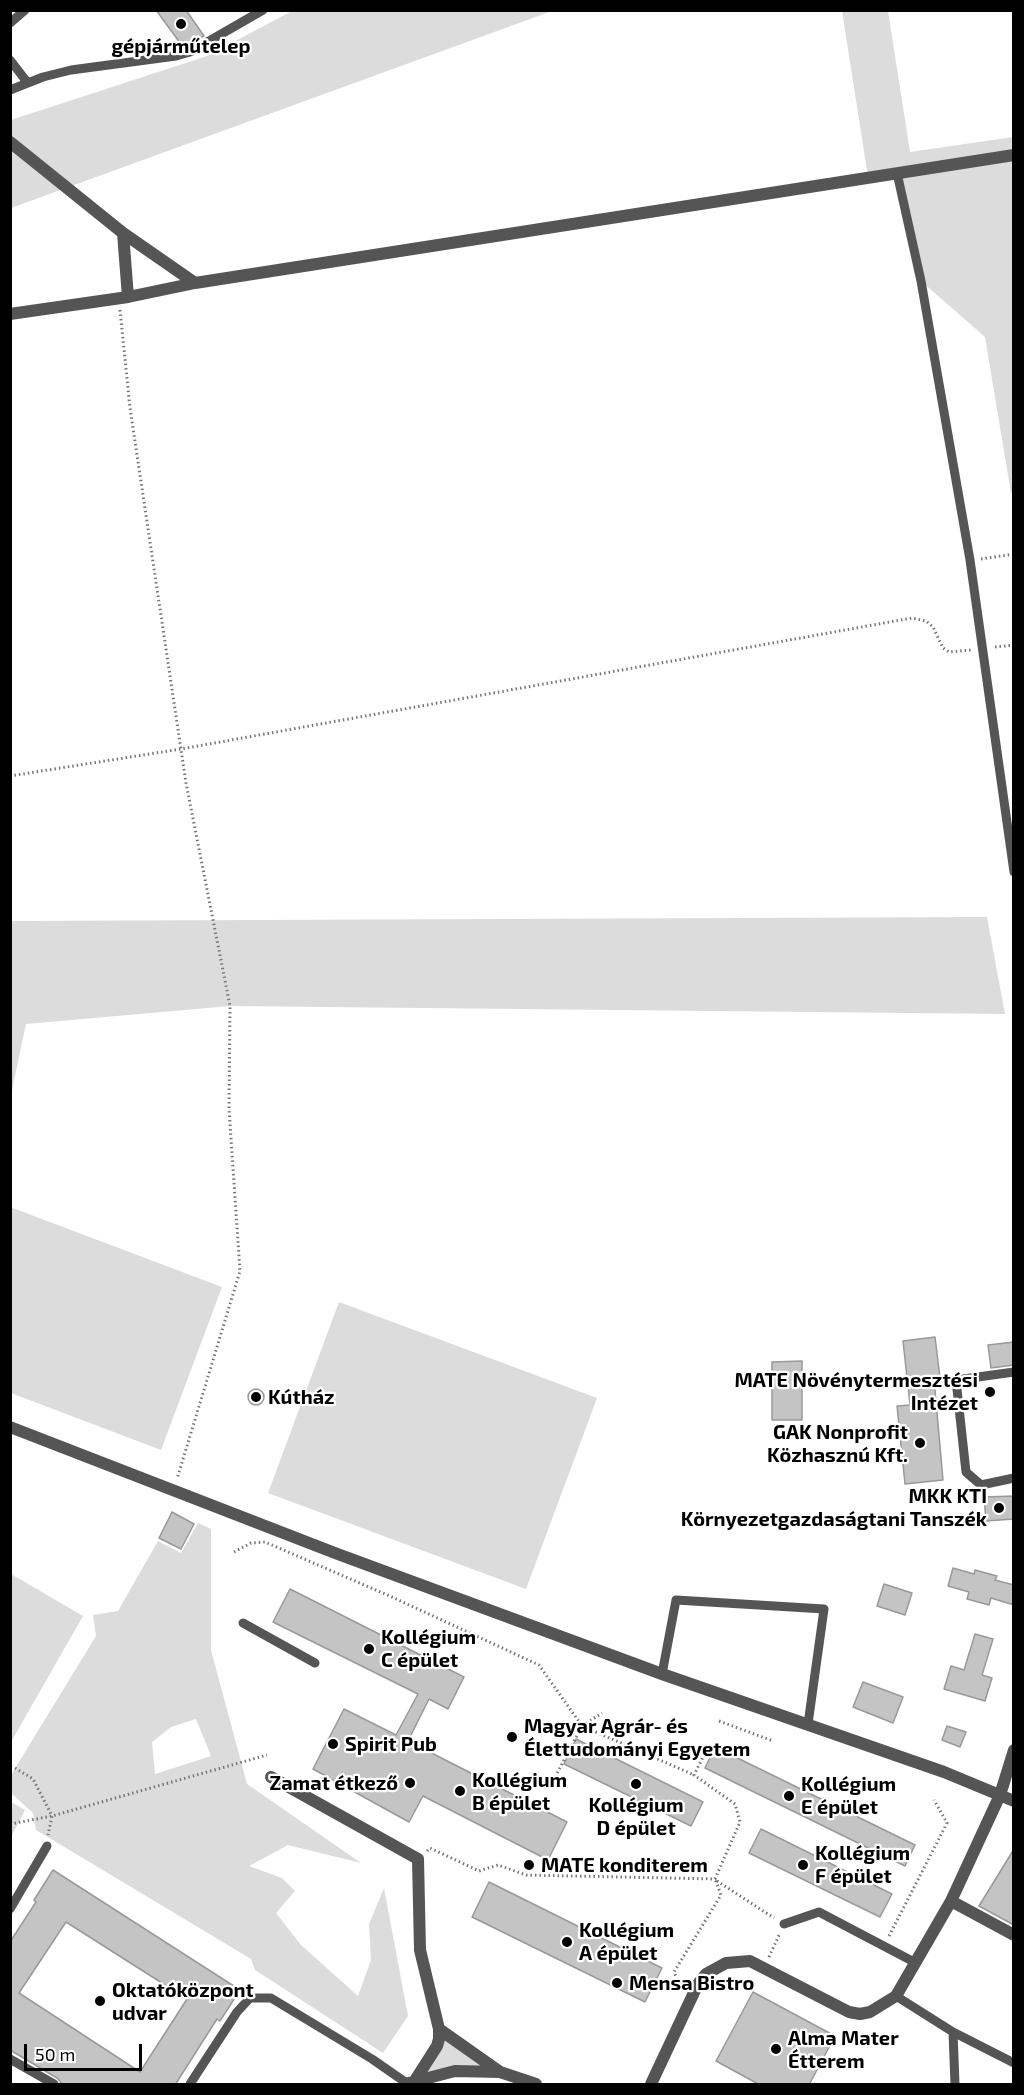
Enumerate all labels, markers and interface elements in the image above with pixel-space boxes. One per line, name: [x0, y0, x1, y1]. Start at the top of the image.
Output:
marker: gépjárműtelep: [174, 17, 188, 31]
place label: gépjárműtelep: [111, 34, 251, 58]
place label: MATE Növénytermesztési Intézet: [734, 1368, 978, 1415]
place label: Kútház: [268, 1385, 335, 1409]
marker: MATE Növénytermesztési Intézet: [983, 1385, 997, 1399]
marker: Kútház: [249, 1390, 263, 1404]
place label: GAK Nonprofit Közhasznú Kft.: [767, 1420, 908, 1467]
marker: GAK Nonprofit Közhasznú Kft.: [913, 1436, 927, 1450]
place label: MKK KTI Környezetgazdaságtani Tanszék: [681, 1484, 987, 1531]
marker: MKK KTI Környezetgazdaságtani Tanszék: [992, 1501, 1006, 1515]
place label: Kollégium C épület: [381, 1625, 476, 1672]
marker: Kollégium C épület: [362, 1642, 376, 1656]
place label: Magyar Agrár- és Élettudományi Egyetem: [524, 1714, 750, 1761]
marker: Magyar Agrár- és Élettudományi Egyetem: [505, 1730, 519, 1744]
place label: Spirit Pub: [345, 1732, 437, 1756]
marker: Spirit Pub: [326, 1737, 340, 1751]
place label: Kollégium B épület: [472, 1768, 567, 1815]
place label: Zamat étkező: [270, 1771, 398, 1795]
place label: Kollégium E épület: [801, 1772, 896, 1819]
marker: Zamat étkező: [403, 1776, 417, 1790]
marker: Kollégium D épület: [629, 1777, 643, 1791]
marker: Kollégium B épület: [453, 1784, 467, 1798]
marker: Kollégium E épület: [782, 1789, 796, 1803]
place label: Kollégium D épület: [588, 1793, 684, 1840]
place label: Kollégium F épület: [815, 1841, 910, 1888]
place label: MATE konditerem: [541, 1853, 708, 1877]
marker: MATE konditerem: [522, 1858, 536, 1872]
marker: Kollégium F épület: [796, 1858, 810, 1872]
place label: Kollégium A épület: [579, 1918, 674, 1965]
marker: Kollégium A épület: [560, 1935, 574, 1949]
place label: Mensa Bistro: [629, 1971, 754, 1995]
marker: Mensa Bistro: [610, 1976, 624, 1990]
place label: Oktatóközpont udvar: [112, 1978, 254, 2025]
marker: Oktatóközpont udvar: [93, 1994, 107, 2008]
place label: Alma Mater Étterem: [788, 2026, 899, 2073]
scale bar: [27, 2032, 146, 2070]
marker: Alma Mater Étterem: [769, 2042, 783, 2056]
text: 50 m: [35, 2043, 75, 2065]

